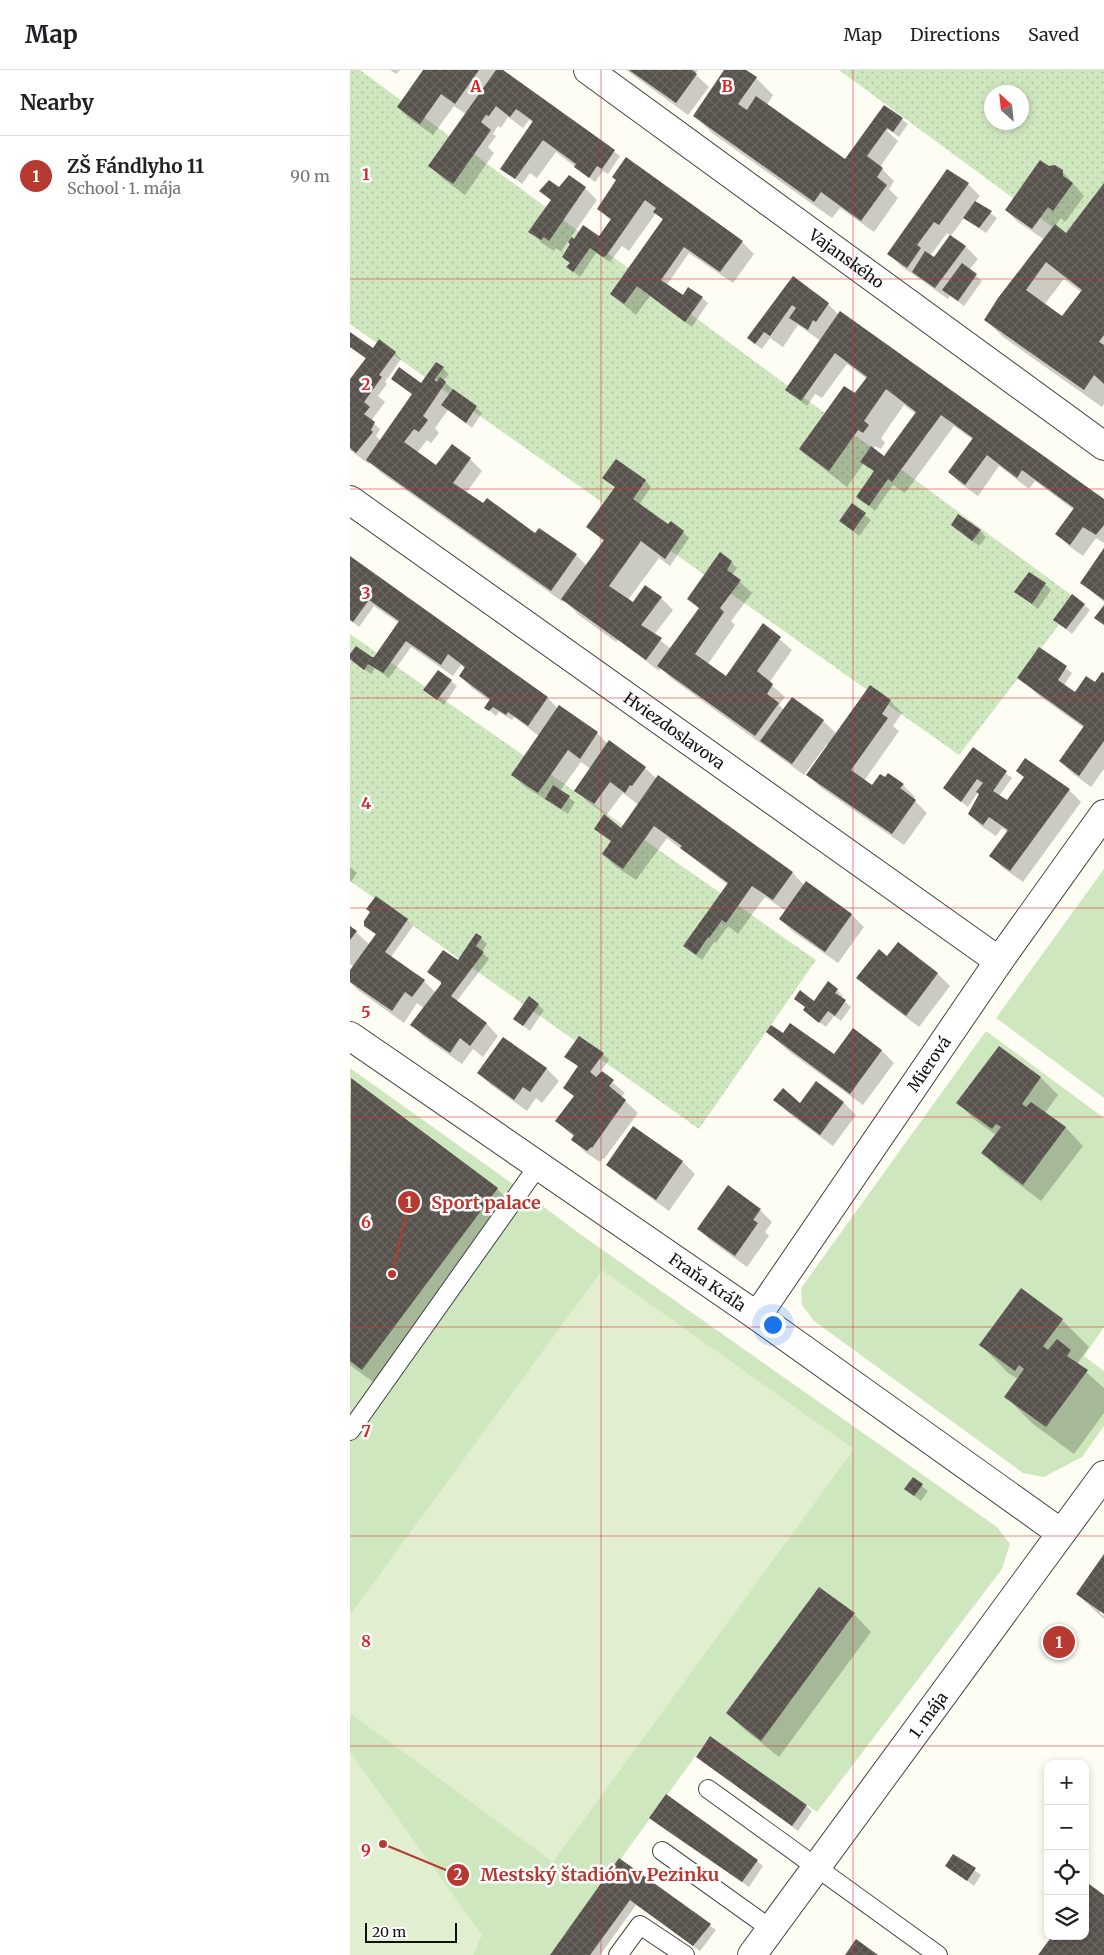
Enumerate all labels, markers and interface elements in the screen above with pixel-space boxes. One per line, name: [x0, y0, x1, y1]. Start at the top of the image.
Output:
text: Map: [25, 19, 78, 50]
text: Map: [844, 23, 882, 46]
text: Directions: [910, 23, 1000, 46]
text: Saved: [1028, 23, 1079, 46]
text: A: [469, 76, 482, 96]
text: B: [721, 76, 733, 96]
north arrow: [984, 85, 1029, 130]
text: Nearby: [20, 89, 94, 116]
text: ZŠ Fándlyho 11: [67, 154, 204, 178]
text: 1: [362, 164, 370, 184]
text: 1: [32, 166, 40, 186]
text: 90 m: [290, 166, 330, 186]
text: School · 1. mája: [67, 178, 181, 198]
street label: Vajanského: [804, 224, 888, 292]
text: 2: [361, 374, 371, 394]
text: 3: [361, 583, 371, 603]
street label: Hviezdoslavova: [620, 688, 729, 774]
text: 4: [361, 793, 371, 813]
text: 5: [361, 1002, 371, 1022]
street label: Mierová: [903, 1032, 955, 1096]
callout: Sport palace: [396, 1186, 551, 1219]
text: Sport palace: [431, 1191, 541, 1214]
text: 1: [406, 1193, 413, 1212]
text: 6: [361, 1212, 371, 1232]
street label: Fraňa Kráľa: [665, 1249, 750, 1316]
your location: [760, 1312, 786, 1338]
text: 7: [361, 1421, 371, 1441]
pin: 1: [1043, 1623, 1075, 1661]
text: 8: [361, 1631, 371, 1651]
street label: 1. mája: [905, 1687, 952, 1742]
map controls: [1044, 1760, 1089, 1940]
button: +: [1044, 1760, 1089, 1805]
button: −: [1044, 1805, 1089, 1850]
text: 9: [361, 1840, 371, 1860]
button: locate: [1044, 1850, 1089, 1895]
callout: Mestský štadión v Pezinku: [446, 1859, 730, 1892]
text: Mestský štadión v Pezinku: [481, 1863, 719, 1886]
text: 2: [454, 1865, 463, 1884]
button: layers: [1044, 1895, 1089, 1940]
scale bar: [365, 1920, 458, 1943]
text: 20 m: [372, 1923, 406, 1941]

